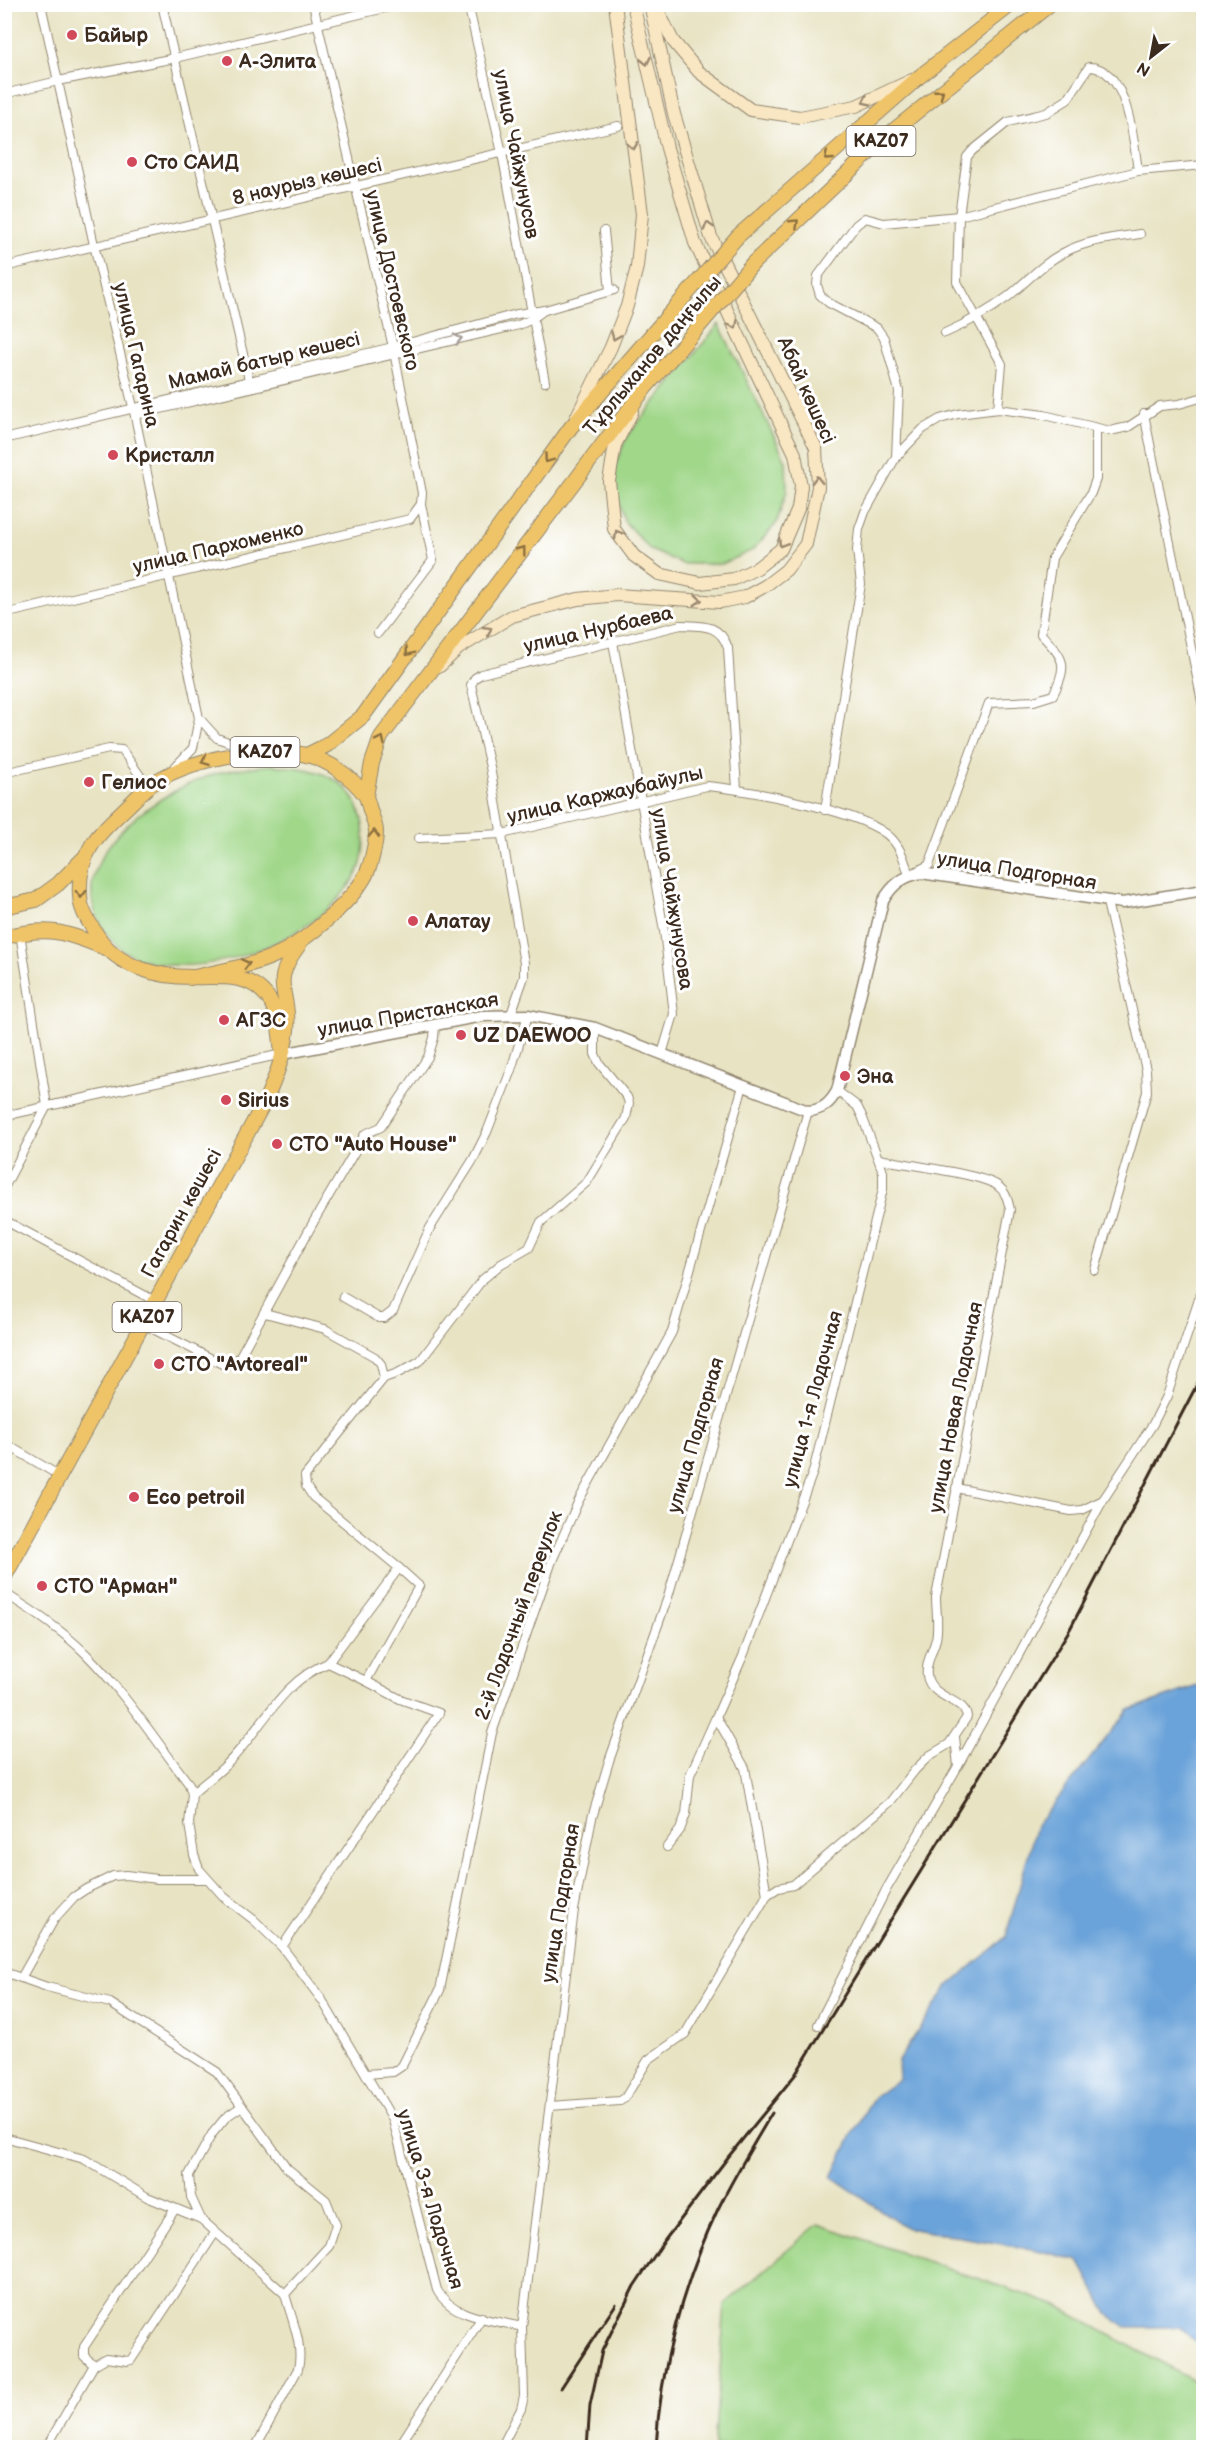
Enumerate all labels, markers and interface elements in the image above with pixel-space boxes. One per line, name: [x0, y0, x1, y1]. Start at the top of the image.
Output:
place label: Байыр: [84, 24, 148, 48]
north arrow: [1121, 27, 1181, 87]
marker: Байыр: [65, 28, 79, 42]
place label: А-Элита: [238, 50, 317, 74]
marker: А-Элита: [220, 54, 234, 68]
one-way arrow: [639, 56, 652, 66]
text: N: [1134, 57, 1154, 80]
street label: улица Чайжунусов: [488, 68, 544, 241]
one-way arrow: [933, 89, 944, 100]
one-way arrow: [861, 94, 872, 106]
road number: KAZ07: [846, 126, 916, 156]
one-way arrow: [627, 141, 639, 150]
one-way arrow: [824, 150, 835, 161]
place label: Сто САИД: [144, 151, 239, 175]
street label: 8 наурыз көшесі: [230, 153, 384, 211]
marker: Сто САИД: [125, 155, 139, 169]
street label: улица Достоевского: [360, 188, 424, 373]
one-way arrow: [789, 219, 799, 230]
one-way arrow: [703, 221, 715, 232]
street label: Тұрлыханов даңғылы: [579, 271, 727, 441]
street label: улица Гагарина: [108, 280, 164, 430]
one-way arrow: [727, 319, 739, 330]
street label: Мамай батыр көшесі: [166, 327, 363, 395]
one-way arrow: [610, 330, 622, 341]
street label: Абай көшесі: [771, 332, 840, 448]
one-way arrow: [453, 334, 463, 347]
place label: Кристалл: [125, 444, 215, 468]
marker: Кристалл: [106, 448, 120, 462]
one-way arrow: [544, 453, 555, 464]
one-way arrow: [811, 476, 823, 485]
street label: улица Пархоменко: [131, 517, 306, 579]
one-way arrow: [614, 530, 626, 540]
one-way arrow: [778, 537, 789, 548]
one-way arrow: [515, 545, 526, 556]
one-way arrow: [693, 594, 702, 607]
street label: улица Нурбаева: [521, 601, 675, 659]
one-way arrow: [482, 626, 492, 638]
one-way arrow: [405, 645, 416, 656]
one-way arrow: [374, 736, 386, 747]
road number: KAZ07: [230, 737, 300, 767]
one-way arrow: [200, 754, 211, 767]
street label: улица Каржаубайулы: [505, 761, 705, 829]
place label: Гелиос: [101, 771, 167, 795]
marker: Гелиос: [82, 775, 96, 789]
street label: улица Чайжунусова: [646, 807, 698, 992]
one-way arrow: [367, 829, 380, 838]
street label: улица Подгорная: [935, 847, 1098, 895]
one-way arrow: [75, 889, 88, 898]
place label: Алатау: [424, 910, 491, 934]
marker: Алатау: [406, 914, 420, 928]
one-way arrow: [241, 959, 251, 971]
street label: улица Пристанская: [316, 987, 500, 1043]
place label: АГЗС: [235, 1009, 286, 1033]
marker: АГЗС: [217, 1013, 231, 1027]
place label: UZ DAEWOO: [473, 1024, 592, 1048]
marker: UZ DAEWOO: [454, 1028, 468, 1042]
place label: Эна: [857, 1065, 894, 1089]
marker: Эна: [838, 1069, 852, 1083]
place label: Sirius: [238, 1089, 289, 1113]
marker: Sirius: [219, 1093, 233, 1107]
place label: СТО "Auto House": [289, 1133, 457, 1157]
marker: СТО "Auto House": [270, 1137, 284, 1151]
street label: Гагарин көшесі: [137, 1145, 227, 1282]
street label: улица Новая Лодочная: [924, 1300, 988, 1515]
road number: KAZ07: [112, 1302, 182, 1332]
street label: улица 1-я Лодочная: [778, 1308, 848, 1490]
place label: СТО "Avtoreal": [171, 1353, 308, 1377]
street label: улица Подгорная: [662, 1355, 730, 1516]
marker: СТО "Avtoreal": [152, 1357, 166, 1371]
place label: Eco petroil: [146, 1486, 245, 1510]
marker: Eco petroil: [127, 1490, 141, 1504]
street label: 2-й Лодочный переулок: [470, 1507, 568, 1723]
place label: СТО "Арман": [54, 1575, 177, 1599]
marker: СТО "Арман": [35, 1579, 49, 1593]
street label: улица Подгорная: [537, 1822, 585, 1985]
street label: улица 3-я Лодочная: [391, 2107, 469, 2292]

